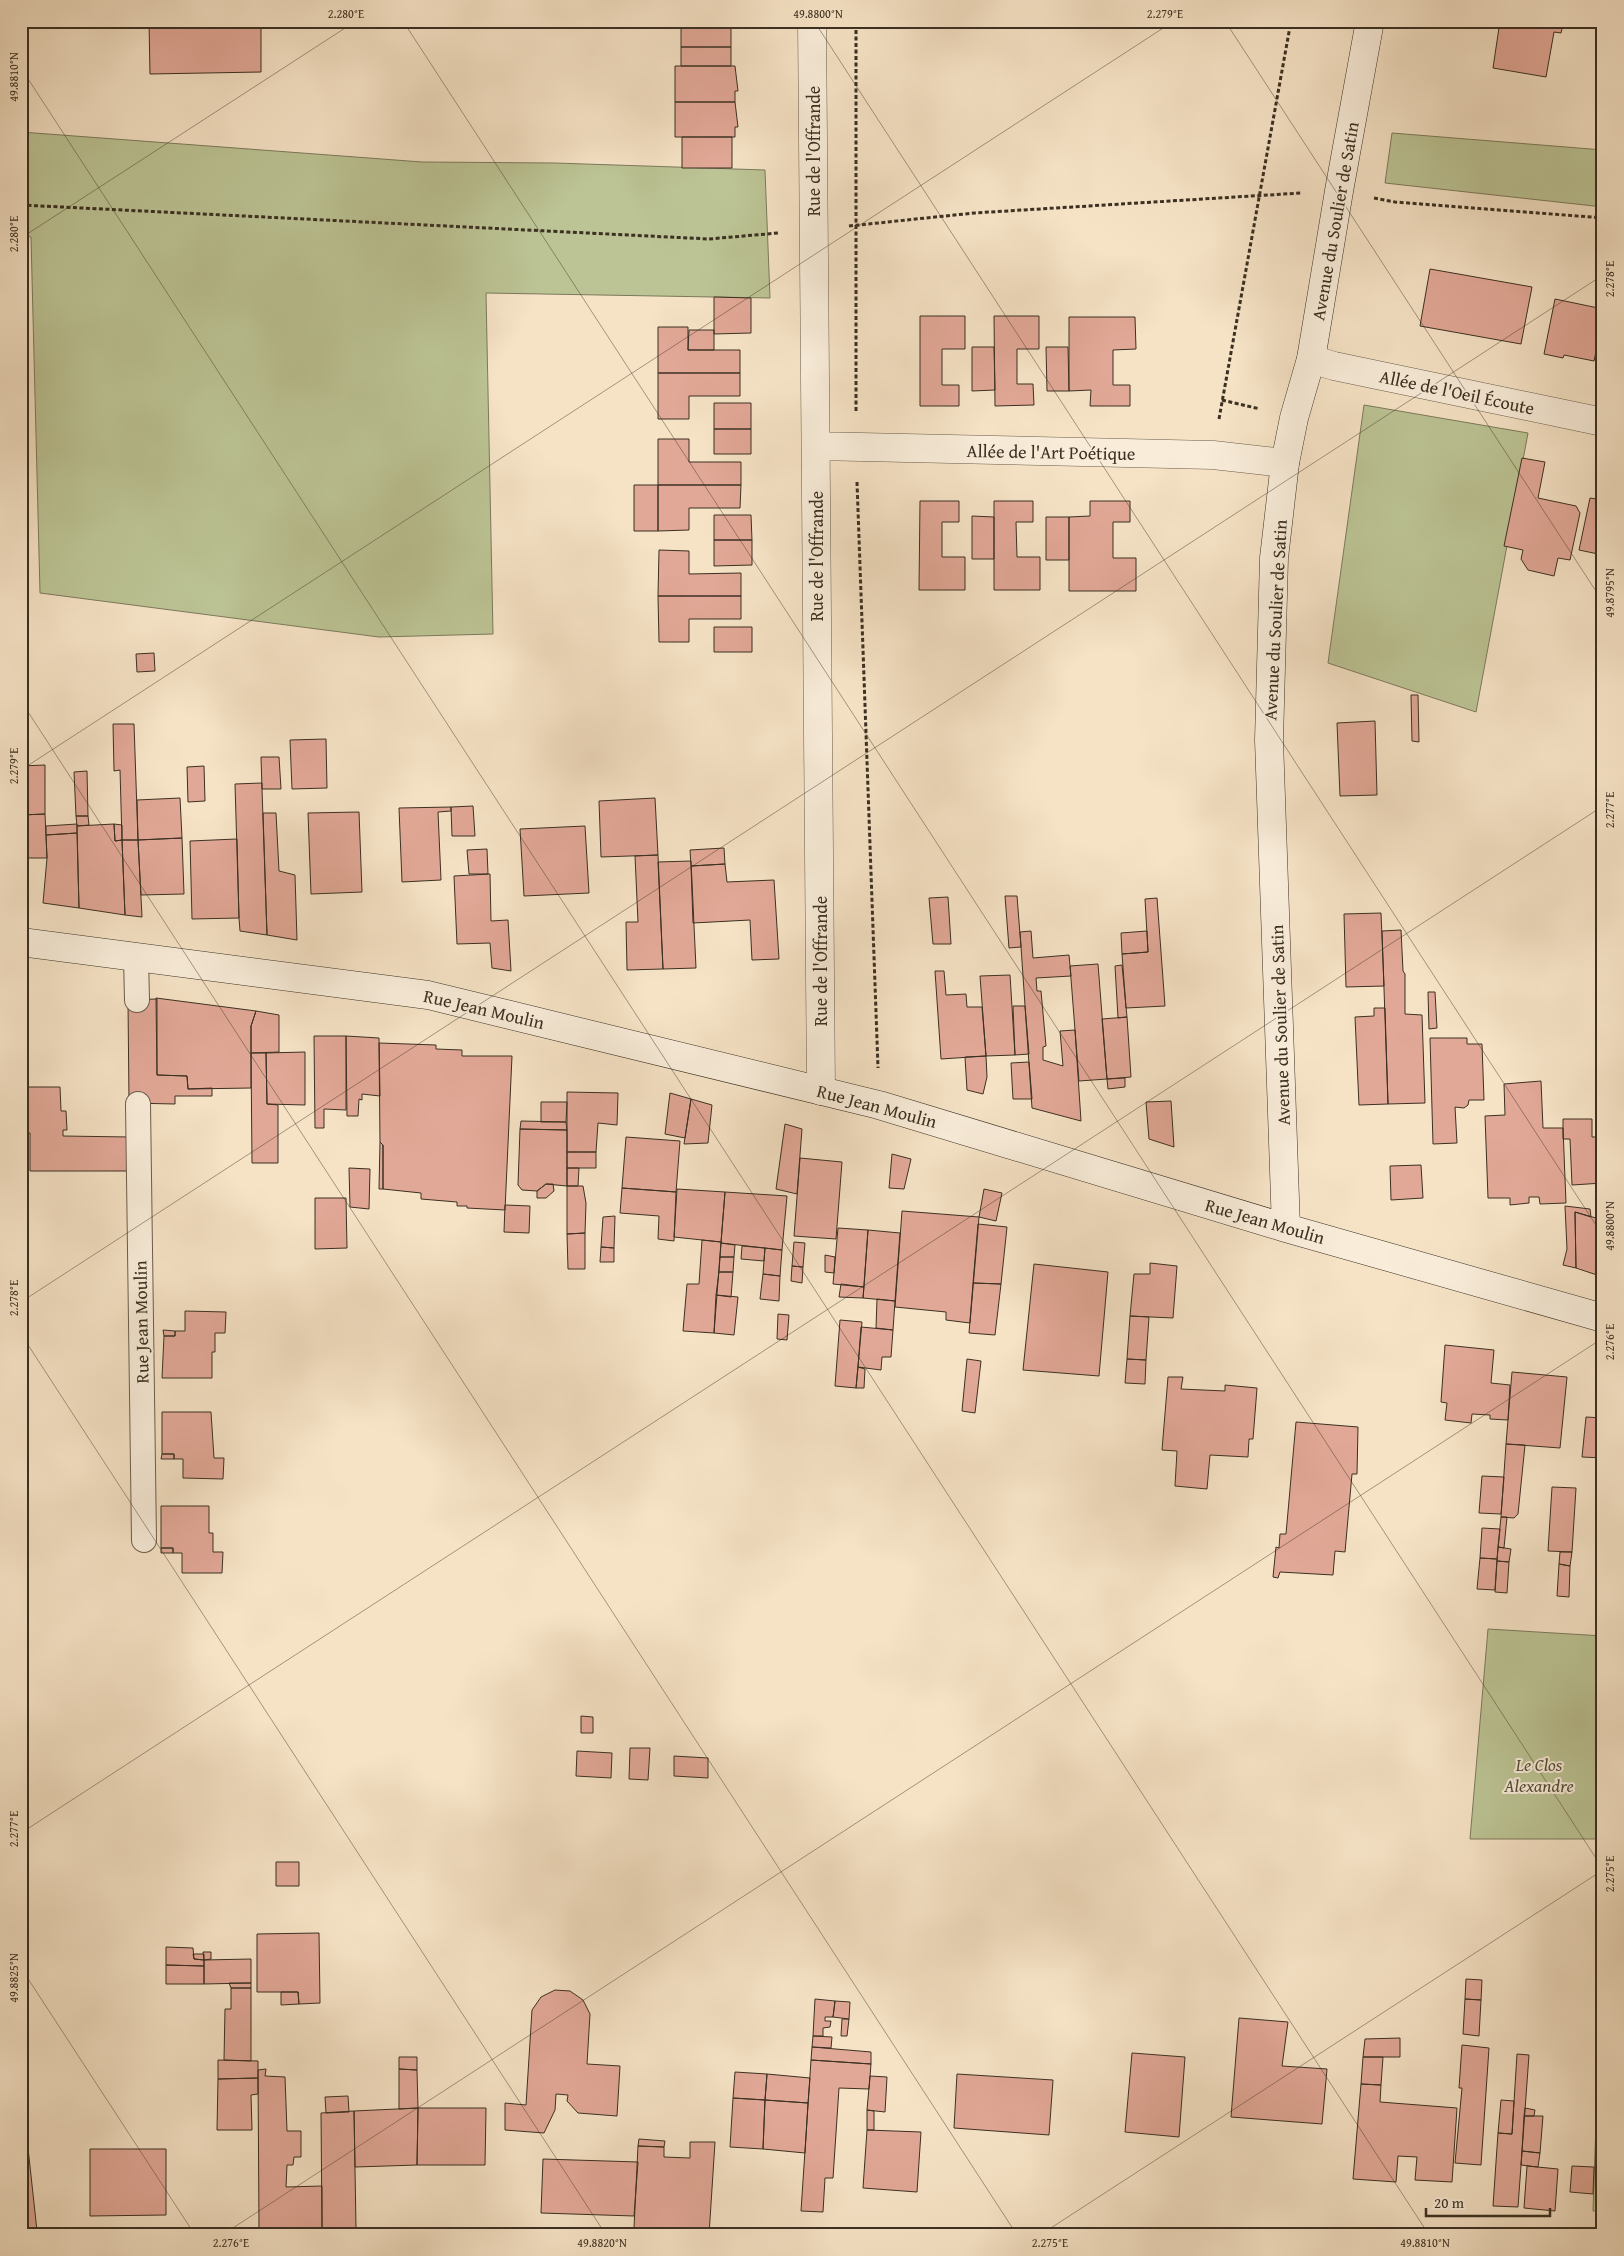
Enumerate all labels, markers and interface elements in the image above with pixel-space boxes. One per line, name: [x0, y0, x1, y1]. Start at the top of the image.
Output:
text: 2.280°E: [328, 5, 364, 22]
text: 49.8800°N: [793, 5, 843, 22]
text: 2.279°E: [1147, 5, 1183, 22]
text: 49.8810°N: [5, 52, 22, 102]
street label: Rue de l'Offrande: [800, 86, 827, 216]
street label: Avenue du Soulier de Satin: [1304, 120, 1366, 322]
text: 2.280°E: [5, 216, 22, 252]
text: 2.278°E: [1601, 261, 1618, 297]
street label: Allée de l'Oeil Écoute: [1377, 362, 1537, 422]
street label: Allée de l'Art Poétique: [966, 437, 1136, 467]
street label: Rue de l'Offrande: [803, 491, 830, 621]
street label: Avenue du Soulier de Satin: [1256, 519, 1294, 721]
text: 49.8795°N: [1601, 568, 1618, 618]
text: 2.279°E: [5, 748, 22, 784]
text: 2.277°E: [1601, 792, 1618, 828]
street label: Rue de l'Offrande: [807, 896, 834, 1026]
street label: Avenue du Soulier de Satin: [1263, 924, 1297, 1126]
street label: Rue Jean Moulin: [421, 982, 547, 1036]
street label: Rue Jean Moulin: [814, 1077, 940, 1135]
street label: Rue Jean Moulin: [1202, 1191, 1328, 1251]
text: 49.8800°N: [1601, 1201, 1618, 1251]
street label: Rue Jean Moulin: [126, 1260, 156, 1384]
text: 2.278°E: [5, 1280, 22, 1316]
text: 2.276°E: [1601, 1324, 1618, 1360]
park label: Le Clos Alexandre: [1503, 1751, 1574, 1799]
text: 2.277°E: [5, 1811, 22, 1847]
text: 2.275°E: [1601, 1856, 1618, 1892]
text: 49.8825°N: [5, 1953, 22, 2003]
scale bar: [1426, 2186, 1550, 2218]
text: 20 m: [1434, 2192, 1465, 2213]
text: 2.276°E: [213, 2234, 249, 2251]
text: 49.8820°N: [577, 2234, 627, 2251]
text: 2.275°E: [1032, 2234, 1068, 2251]
text: 49.8810°N: [1400, 2234, 1450, 2251]

